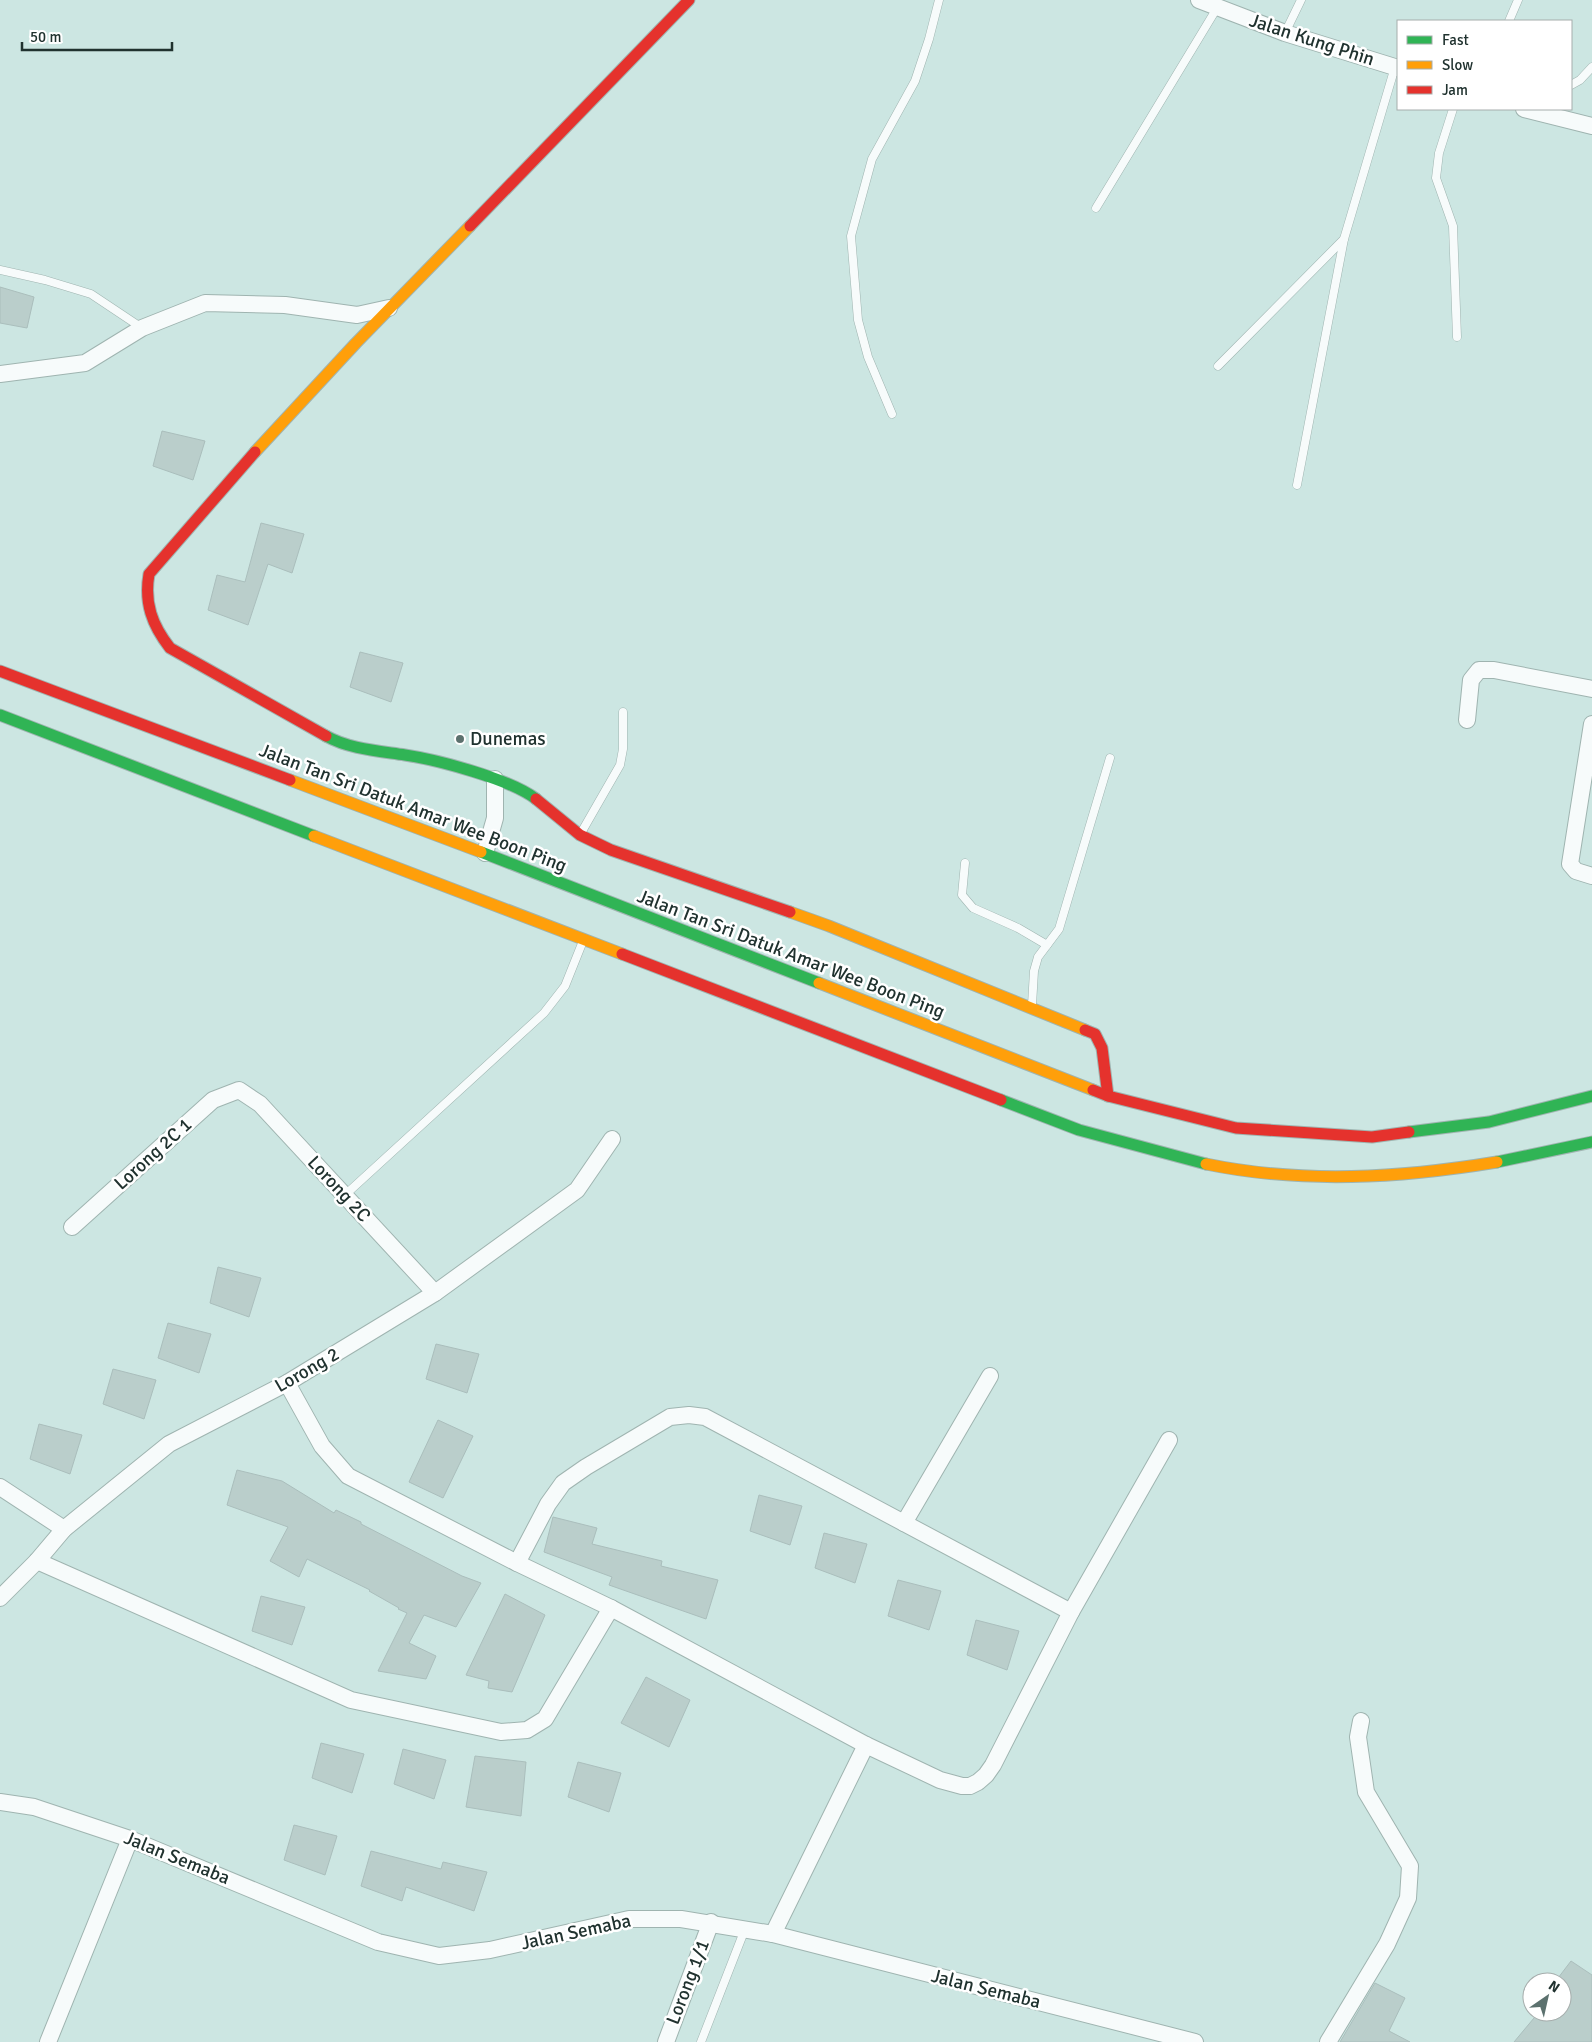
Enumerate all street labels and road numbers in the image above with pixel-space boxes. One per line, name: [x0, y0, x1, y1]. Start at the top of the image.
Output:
street label: Jalan Kung Phin: [1246, 8, 1378, 72]
street label: Jalan Tan Sri Datuk Amar Wee Boon Ping: [256, 738, 570, 878]
street label: Jalan Tan Sri Datuk Amar Wee Boon Ping: [634, 884, 948, 1024]
street label: Lorong 2C 1: [109, 1113, 197, 1195]
street label: Lorong 2C: [302, 1151, 376, 1227]
street label: Lorong 2: [270, 1342, 344, 1398]
street label: Jalan Semaba: [121, 1826, 233, 1890]
street label: Jalan Semaba: [519, 1909, 633, 1955]
street label: Lorong 1/1: [661, 1936, 715, 2028]
street label: Jalan Semaba: [929, 1964, 1043, 2014]

